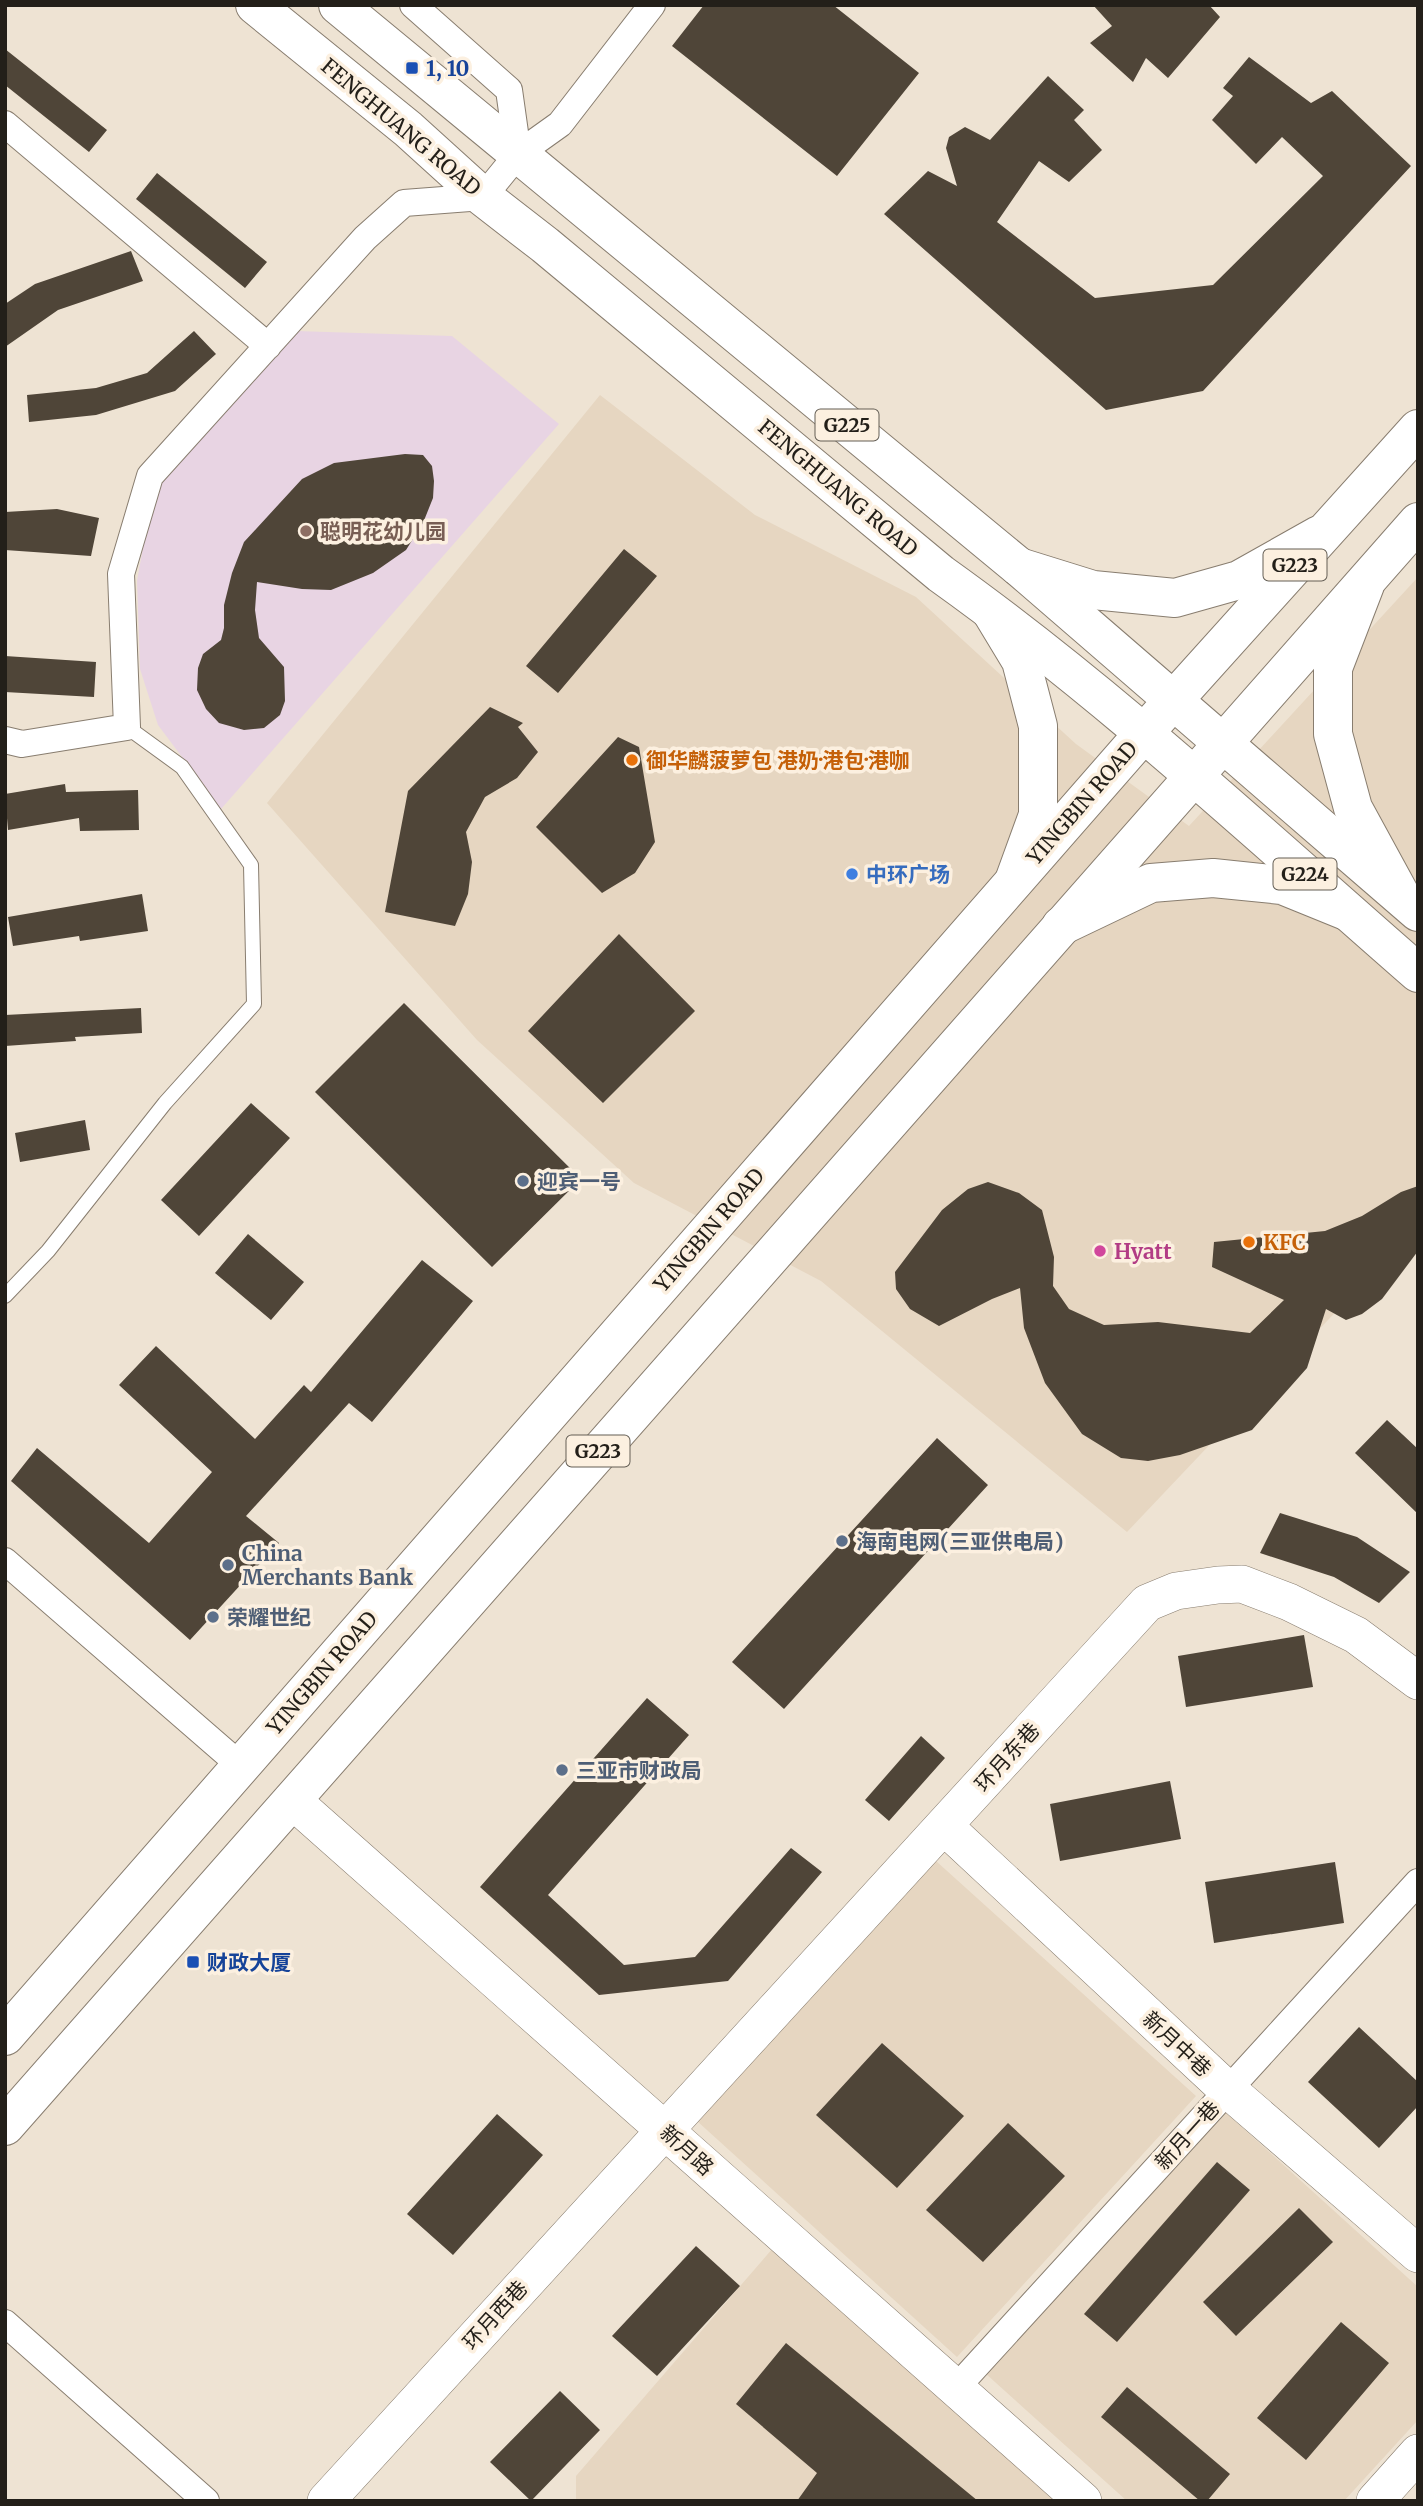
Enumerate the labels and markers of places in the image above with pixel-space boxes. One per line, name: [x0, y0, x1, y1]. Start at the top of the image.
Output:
place label: 1, 10: [426, 55, 470, 82]
marker: 1, 10: [404, 60, 420, 76]
place label: 聪明花幼儿园: [320, 518, 446, 545]
marker: 聪明花幼儿园: [298, 523, 314, 539]
place label: 御华麟菠萝包 港奶·港包·港咖: [646, 747, 910, 774]
marker: 御华麟菠萝包 港奶·港包·港咖: [624, 752, 640, 768]
place label: 中环广场: [866, 861, 950, 888]
marker: 中环广场: [844, 866, 860, 882]
place label: 迎宾一号: [537, 1168, 621, 1195]
marker: 迎宾一号: [515, 1173, 531, 1189]
place label: KFC: [1263, 1229, 1306, 1256]
marker: KFC: [1241, 1234, 1257, 1250]
place label: Hyatt: [1114, 1238, 1172, 1265]
marker: Hyatt: [1092, 1243, 1108, 1259]
place label: 海南电网(三亚供电局): [856, 1528, 1064, 1555]
marker: 海南电网(三亚供电局): [834, 1533, 850, 1549]
place label: China Merchants Bank: [242, 1540, 413, 1591]
marker: China Merchants Bank: [220, 1557, 236, 1573]
place label: 荣耀世纪: [227, 1604, 311, 1631]
marker: 荣耀世纪: [205, 1609, 221, 1625]
place label: 三亚市财政局: [576, 1757, 702, 1784]
marker: 三亚市财政局: [554, 1762, 570, 1778]
place label: 财政大厦: [207, 1949, 291, 1976]
marker: 财政大厦: [185, 1954, 201, 1970]

